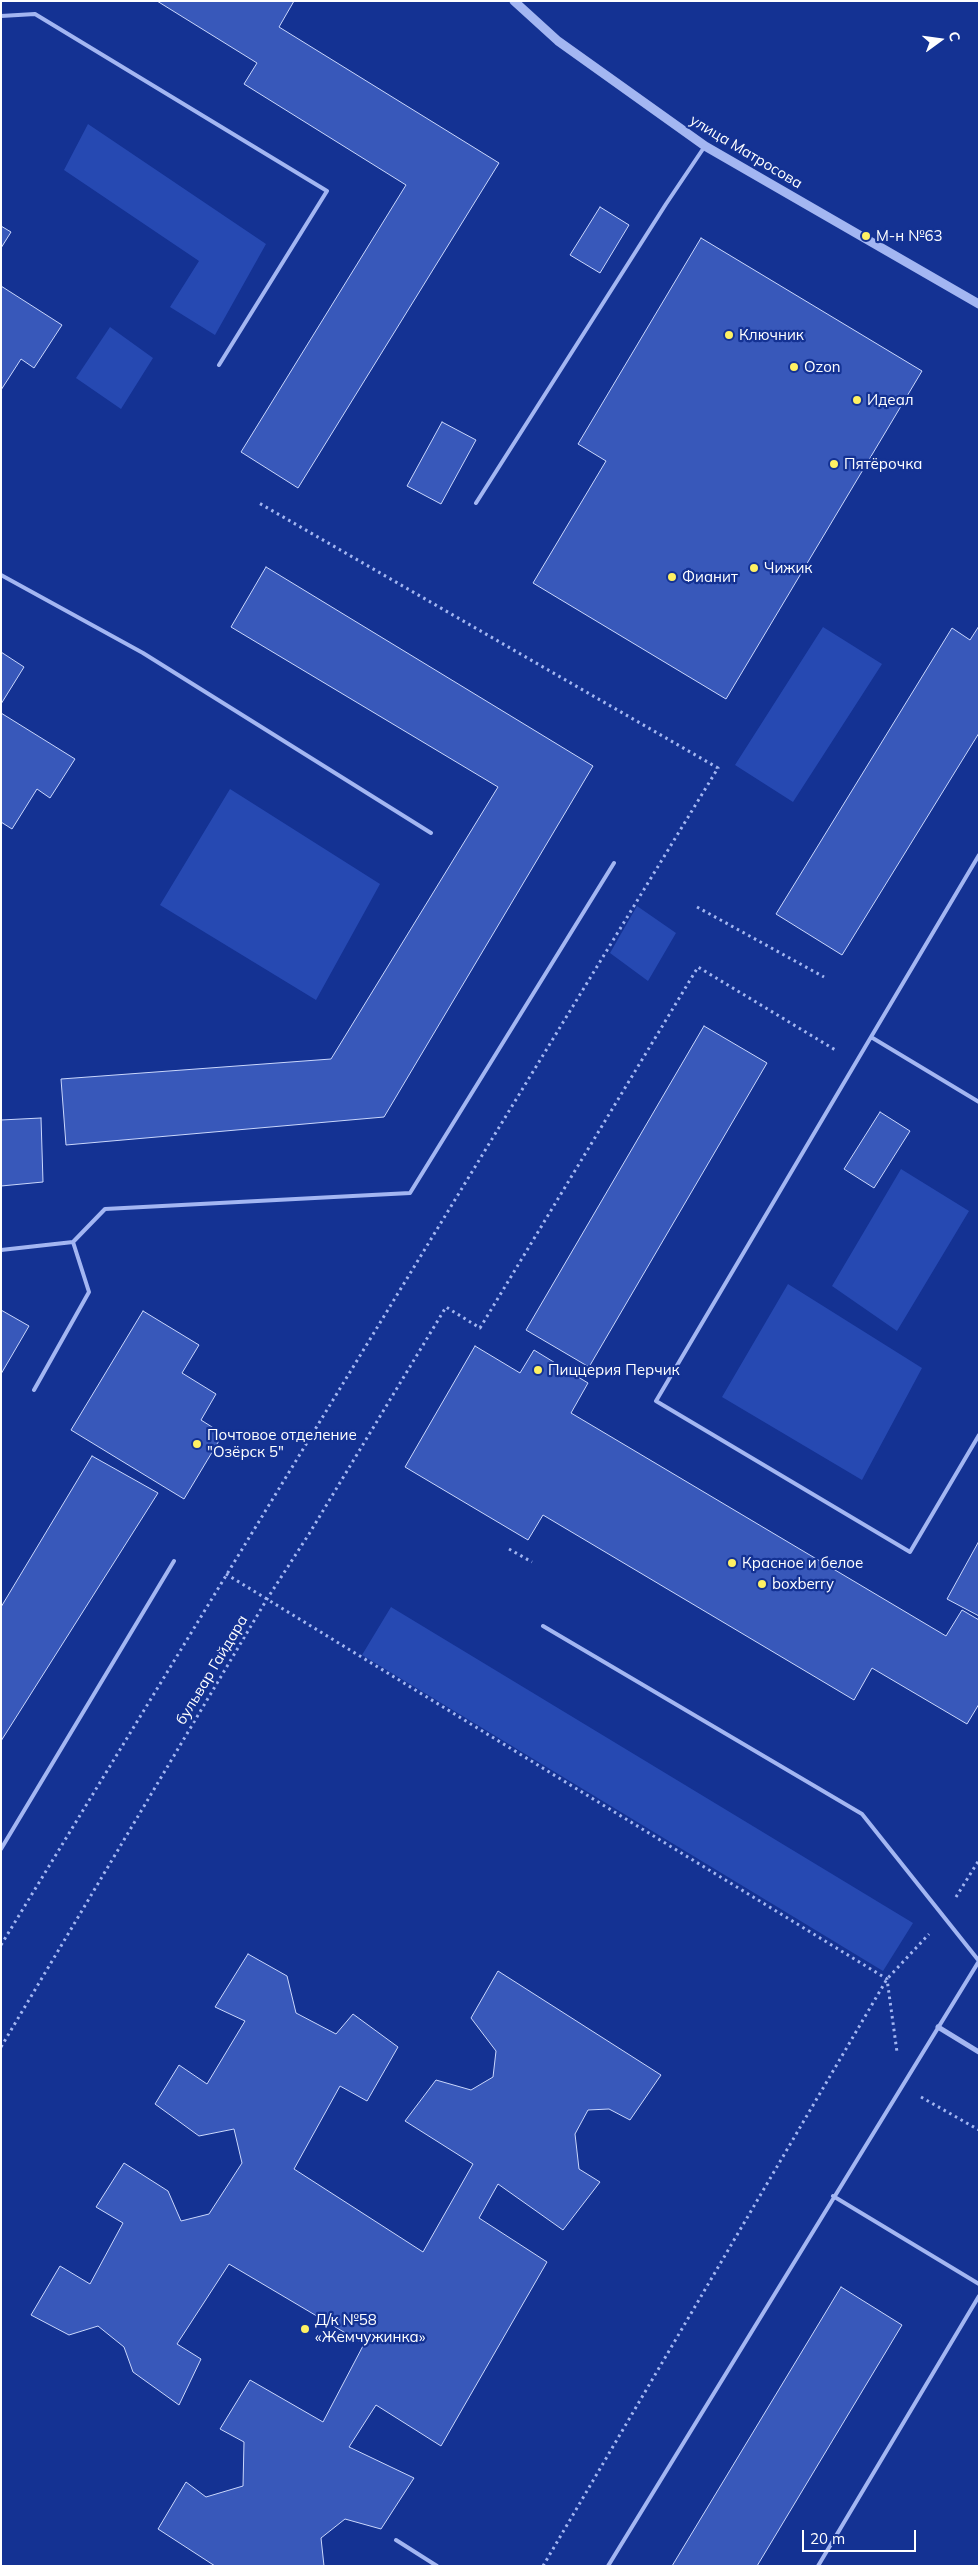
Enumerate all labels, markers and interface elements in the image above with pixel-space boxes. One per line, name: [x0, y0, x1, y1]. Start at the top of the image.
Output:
north arrow: [915, 15, 965, 65]
text: С: [945, 30, 964, 43]
street label: улица Матросова: [686, 111, 806, 193]
place label: М-н №63: [876, 227, 942, 245]
marker: М-н №63: [860, 230, 872, 242]
place label: Ключник: [739, 326, 804, 344]
marker: Ключник: [723, 329, 735, 341]
place label: Ozon: [804, 358, 841, 376]
marker: Ozon: [788, 361, 800, 373]
place label: Идеал: [867, 391, 914, 409]
marker: Идеал: [851, 394, 863, 406]
place label: Пятёрочка: [844, 455, 922, 473]
marker: Пятёрочка: [828, 458, 840, 470]
place label: Чижик: [764, 559, 812, 577]
marker: Чижик: [748, 562, 760, 574]
place label: Фианит: [682, 568, 738, 586]
marker: Фианит: [666, 571, 678, 583]
place label: Пиццерия Перчик: [548, 1361, 680, 1379]
marker: Пиццерия Перчик: [532, 1364, 544, 1376]
place label: Почтовое отделение "Озёрск 5": [207, 1426, 357, 1461]
marker: Почтовое отделение "Озёрск 5": [191, 1438, 203, 1450]
place label: Красное и белое: [742, 1554, 863, 1572]
marker: Красное и белое: [726, 1557, 738, 1569]
place label: boxberry: [772, 1575, 834, 1593]
marker: boxberry: [756, 1578, 768, 1590]
street label: бульвар Гайдара: [172, 1612, 252, 1728]
place label: Д/к №58 «Жемчужинка»: [315, 2311, 425, 2346]
marker: Д/к №58 «Жемчужинка»: [299, 2323, 311, 2335]
scale bar: [805, 2520, 919, 2552]
text: 20 m: [810, 2529, 845, 2548]

